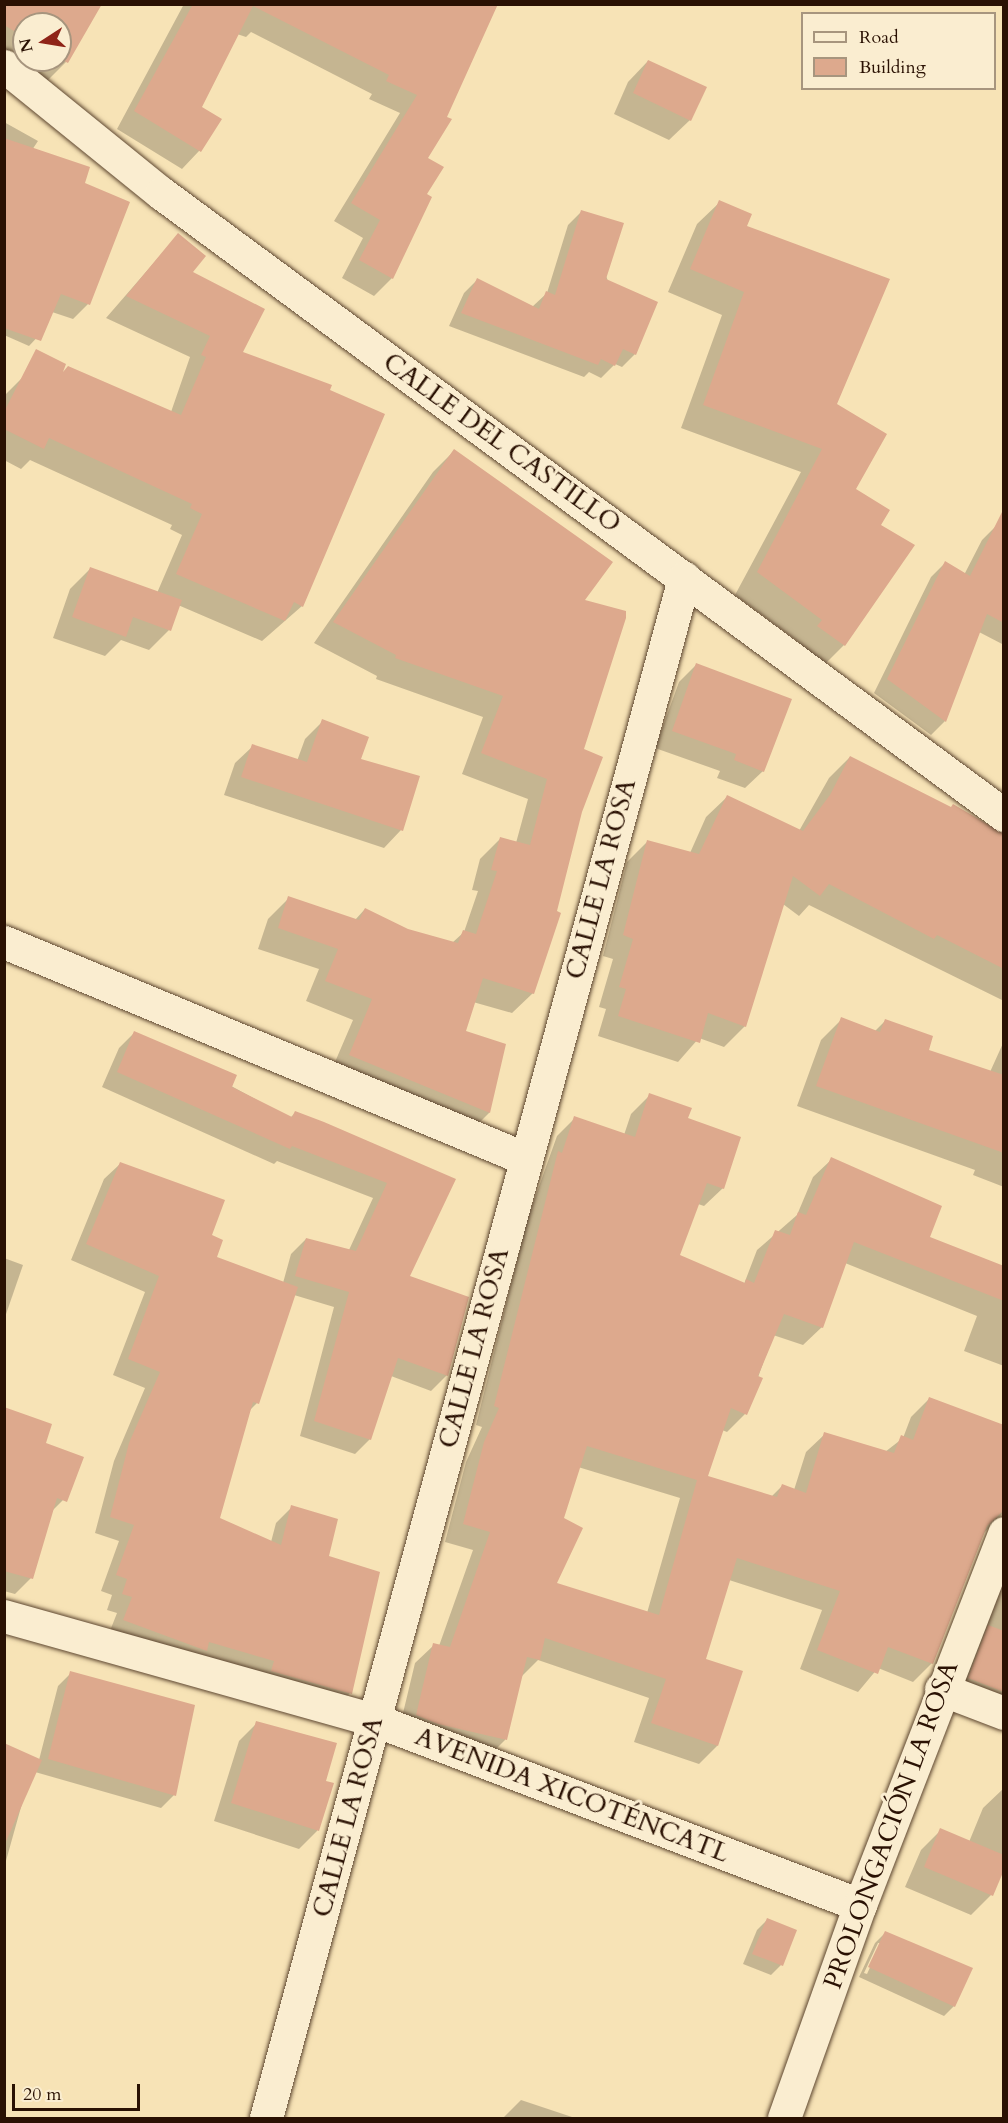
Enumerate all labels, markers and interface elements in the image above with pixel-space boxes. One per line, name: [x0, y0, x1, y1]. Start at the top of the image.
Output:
north arrow: [12, 12, 72, 72]
legend: [801, 12, 996, 90]
text: Road: [859, 25, 899, 50]
text: N: [14, 36, 39, 54]
text: Building: [859, 55, 926, 80]
street label: CALLE DEL CASTILLO: [377, 346, 627, 540]
street label: CALLE LA ROSA: [559, 775, 643, 983]
street label: CALLE LA ROSA: [432, 1244, 516, 1452]
street label: PROLONGACIÓN LA ROSA: [817, 1657, 965, 1993]
street label: CALLE LA ROSA: [306, 1713, 390, 1921]
street label: AVENIDA XICOTÉNCATL: [411, 1721, 733, 1869]
scale bar: [15, 2072, 142, 2110]
text: 20 m: [23, 2082, 62, 2107]

